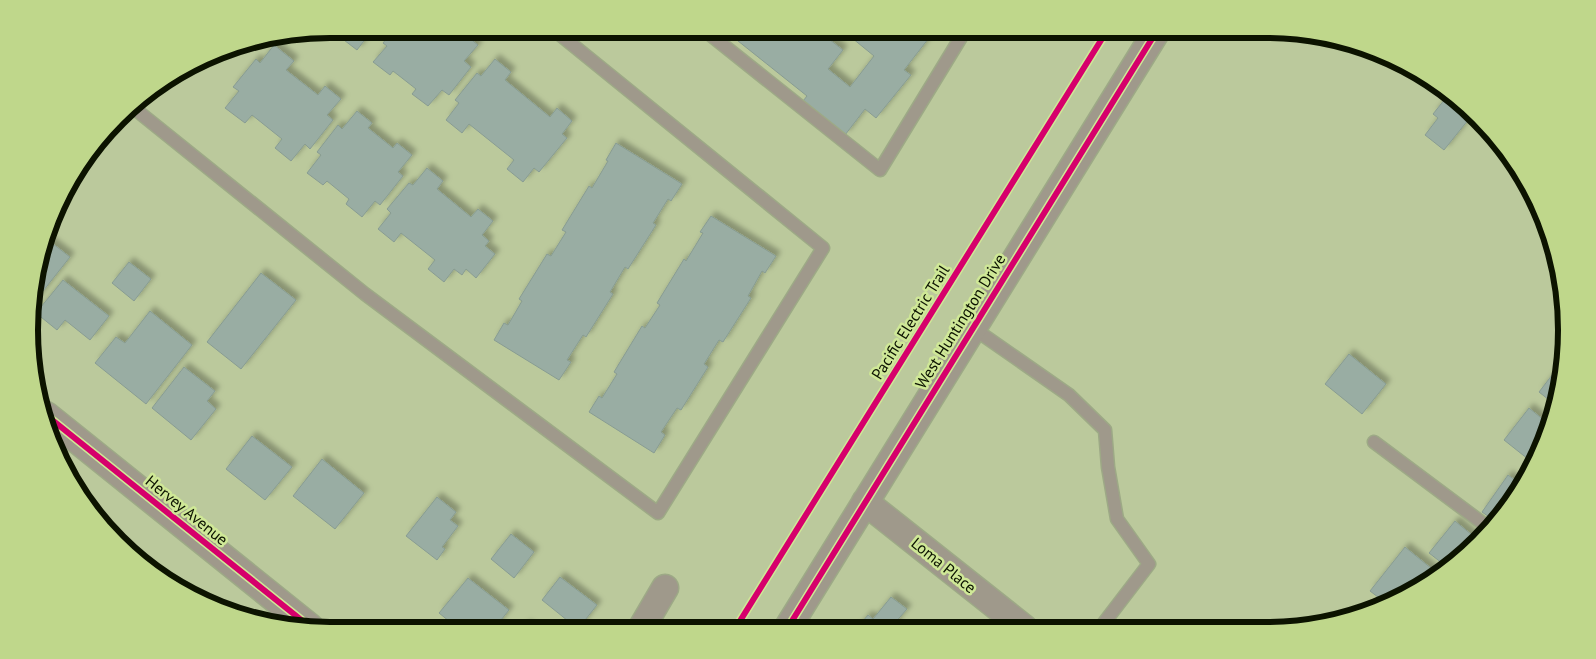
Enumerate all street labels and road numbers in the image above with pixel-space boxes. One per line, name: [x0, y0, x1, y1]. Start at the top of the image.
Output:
street label: West Huntington Drive: [910, 250, 1010, 392]
street label: Pacific Electric Trail: [867, 261, 953, 383]
street label: Hervey Avenue: [142, 471, 232, 549]
street label: Loma Place: [908, 533, 980, 597]

